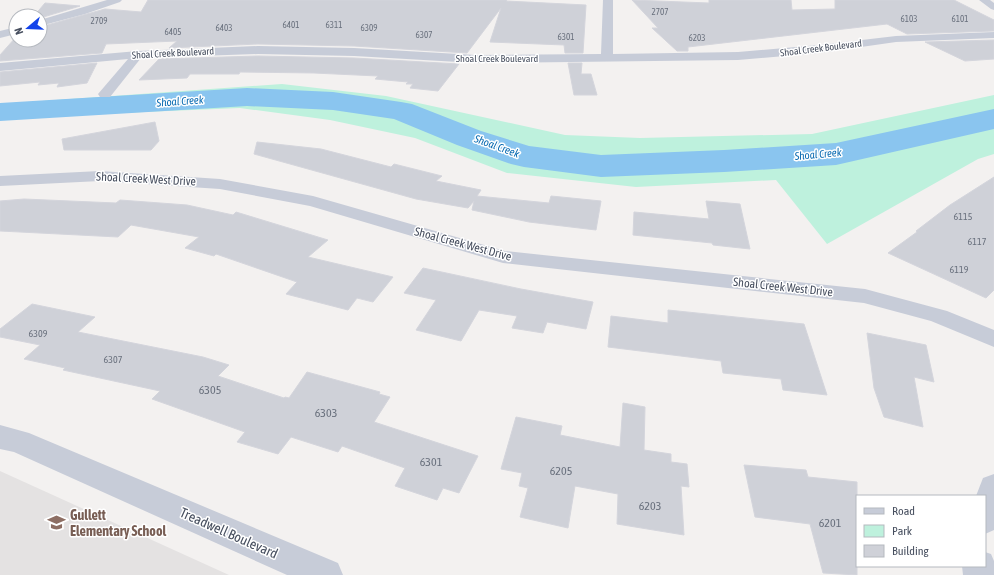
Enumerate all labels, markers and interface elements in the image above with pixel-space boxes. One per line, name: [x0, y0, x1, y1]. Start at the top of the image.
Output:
house number: 2707: [652, 7, 668, 17]
north arrow: [8, 8, 48, 48]
house number: 6103: [901, 14, 917, 24]
house number: 6101: [952, 14, 968, 24]
house number: 2709: [91, 16, 107, 26]
house number: 6401: [283, 20, 299, 30]
house number: 6311: [326, 20, 342, 30]
house number: 6403: [216, 23, 232, 33]
house number: 6309: [361, 23, 377, 33]
text: N: [12, 26, 25, 36]
house number: 6405: [165, 27, 181, 37]
house number: 6307: [416, 30, 432, 40]
house number: 6301: [558, 32, 574, 42]
house number: 6203: [689, 33, 705, 43]
street label: Shoal Creek Boulevard: [779, 37, 863, 58]
street label: Shoal Creek Boulevard: [132, 45, 215, 61]
street label: Shoal Creek Boulevard: [456, 53, 538, 64]
water label: Shoal Creek: [155, 93, 204, 109]
water label: Shoal Creek: [472, 132, 521, 160]
water label: Shoal Creek: [793, 146, 842, 162]
street label: Shoal Creek West Drive: [96, 169, 196, 189]
house number: 6115: [954, 211, 973, 222]
street label: Shoal Creek West Drive: [413, 224, 513, 264]
house number: 6117: [968, 236, 987, 247]
house number: 6119: [950, 264, 969, 275]
street label: Shoal Creek West Drive: [733, 275, 833, 299]
house number: 6309: [29, 328, 48, 339]
house number: 6307: [104, 354, 123, 365]
house number: 6305: [199, 383, 221, 397]
house number: 6303: [315, 406, 337, 420]
house number: 6301: [420, 455, 443, 469]
house number: 6205: [550, 464, 572, 478]
legend: [856, 495, 986, 567]
house number: 6203: [639, 499, 661, 513]
street label: Treadwell Boulevard: [178, 504, 280, 562]
text: Road: [892, 504, 915, 518]
place label: Gullett Elementary School: [70, 507, 166, 539]
school or university icon: Gullett Elementary School: [47, 513, 67, 533]
house number: 6201: [819, 516, 842, 530]
text: Park: [892, 524, 913, 538]
text: Building: [892, 544, 930, 558]

